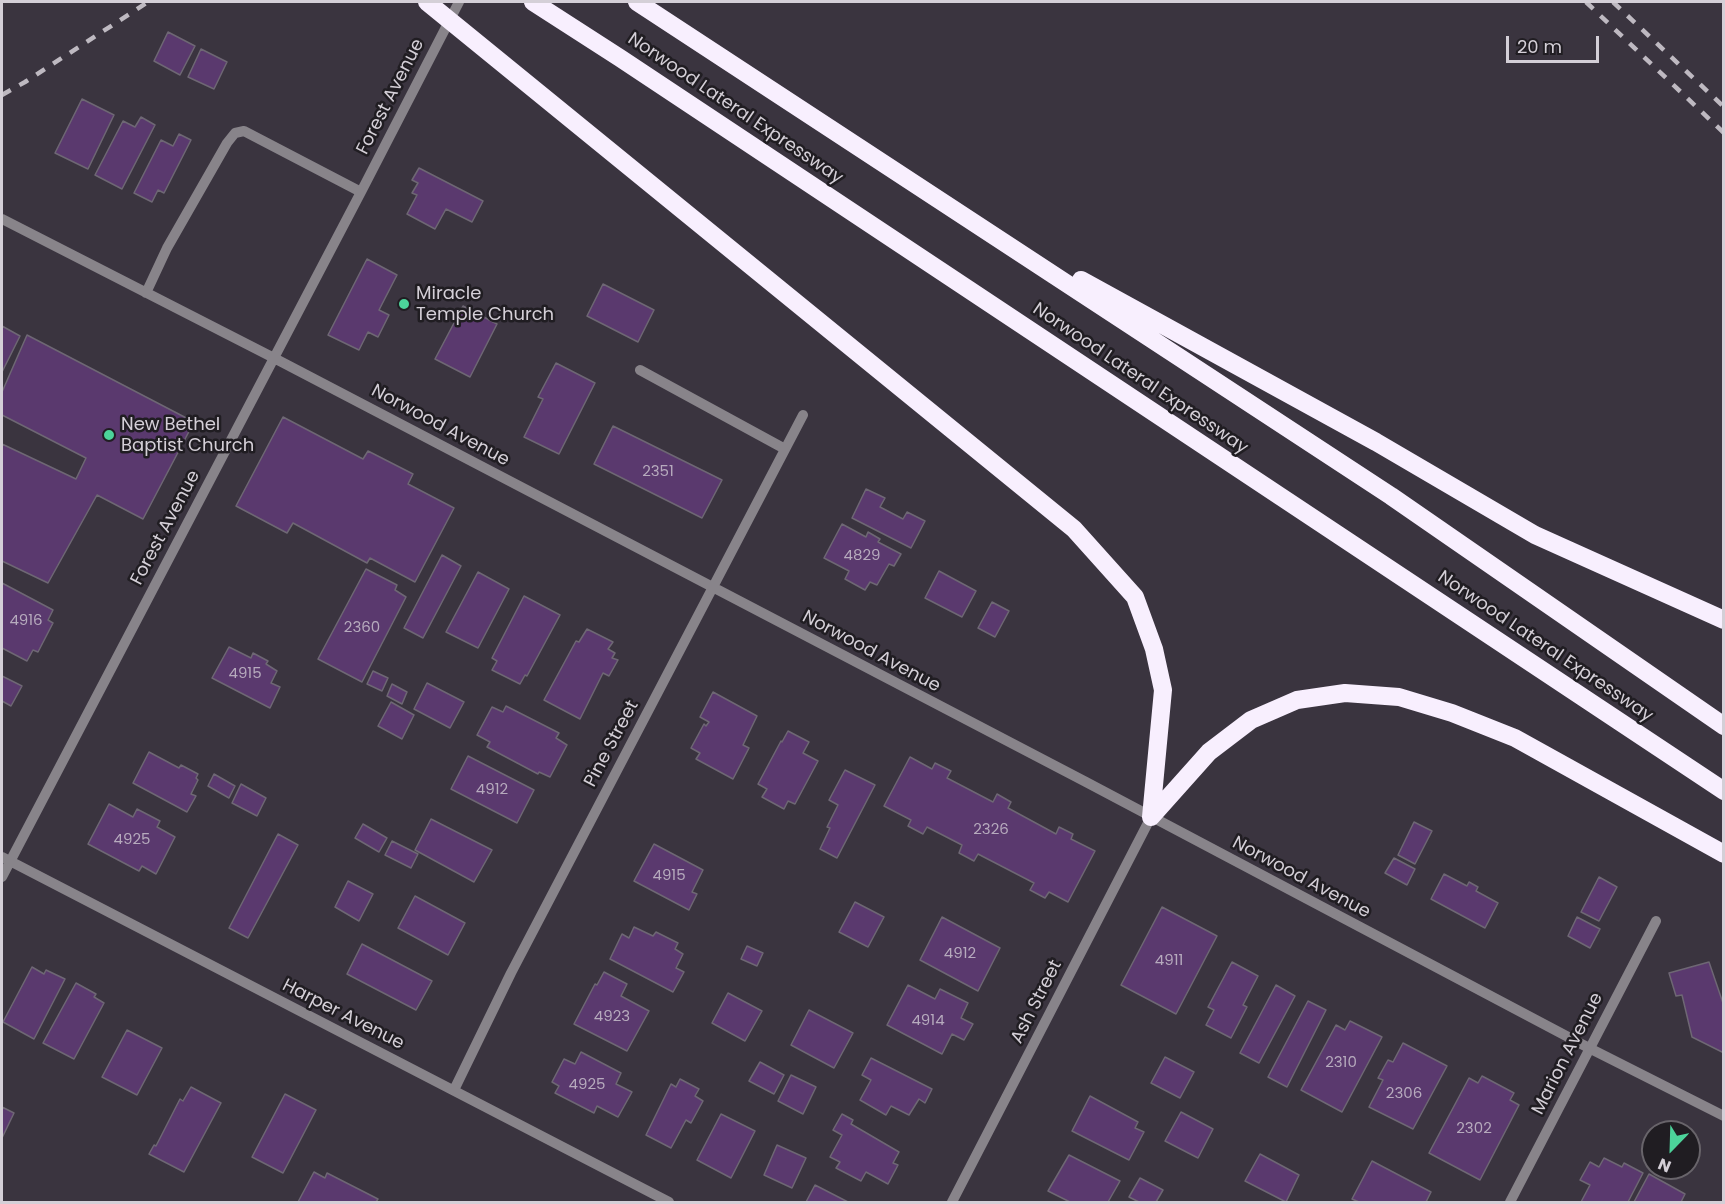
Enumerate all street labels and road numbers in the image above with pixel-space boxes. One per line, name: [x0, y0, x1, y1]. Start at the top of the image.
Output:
street label: Norwood Lateral Expressway: [623, 29, 847, 189]
street label: Forest Avenue: [353, 36, 429, 158]
street label: Norwood Lateral Expressway: [1028, 299, 1252, 459]
street label: Norwood Avenue: [367, 380, 513, 472]
street label: Forest Avenue: [127, 467, 205, 589]
street label: Norwood Lateral Expressway: [1433, 567, 1657, 727]
street label: Norwood Avenue: [798, 606, 944, 698]
street label: Pine Street: [580, 697, 644, 791]
street label: Norwood Avenue: [1228, 832, 1374, 924]
street label: Ash Street: [1007, 957, 1067, 1047]
street label: Harper Avenue: [278, 975, 408, 1055]
street label: Marion Avenue: [1528, 989, 1608, 1119]

